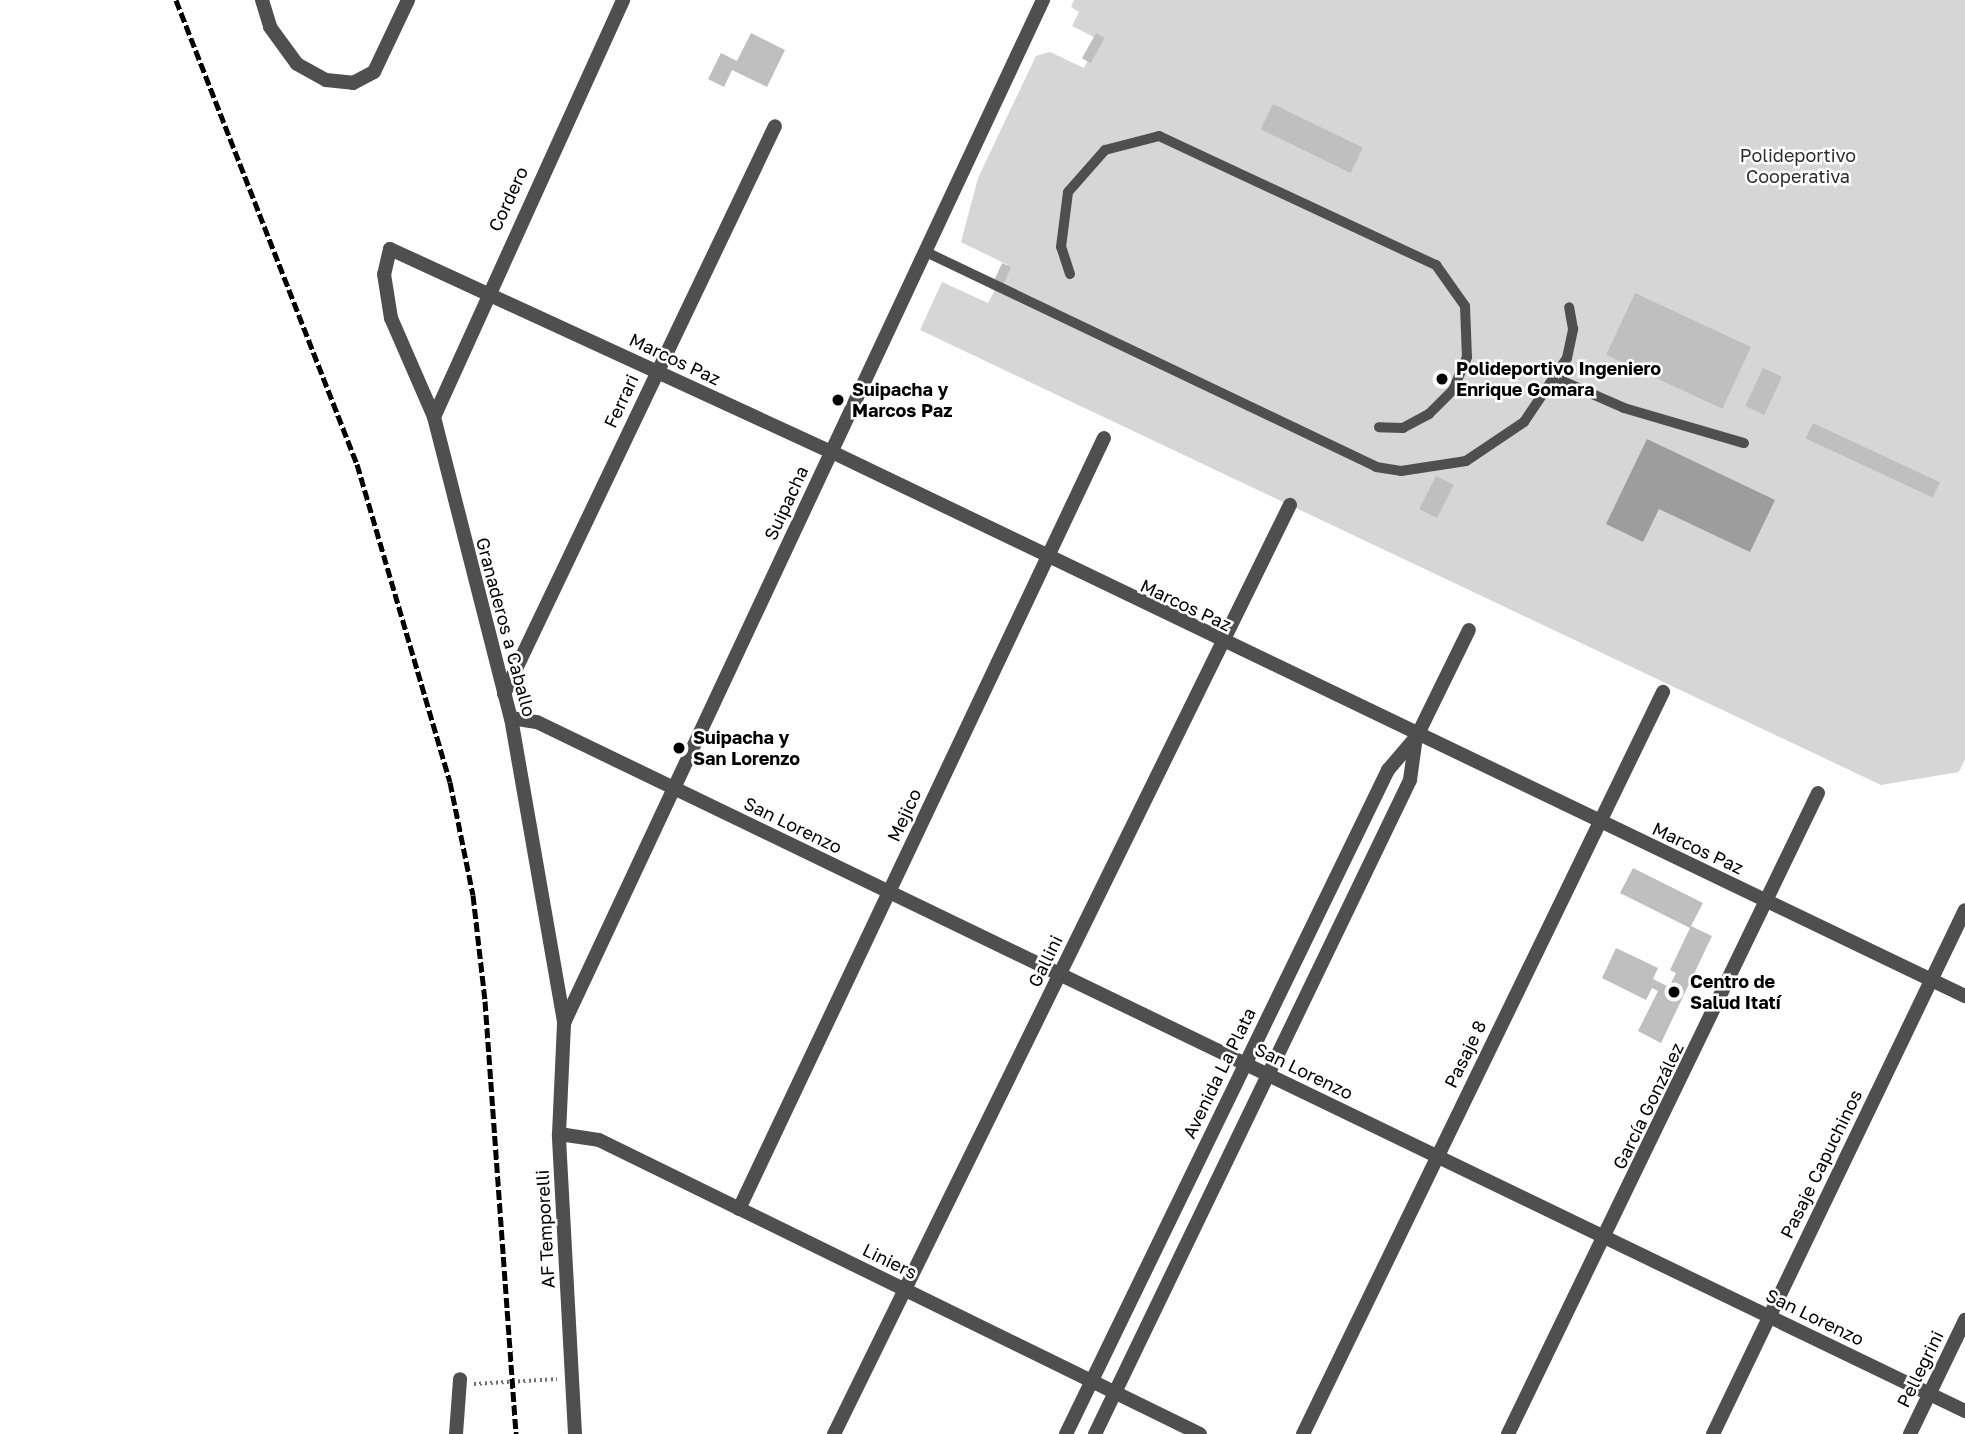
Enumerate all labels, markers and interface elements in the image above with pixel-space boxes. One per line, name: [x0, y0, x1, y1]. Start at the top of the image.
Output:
park label: Polideportivo Cooperativa: [1740, 145, 1856, 188]
street label: Cordero: [484, 163, 532, 235]
street label: Marcos Paz: [626, 328, 724, 390]
place label: Polideportivo Ingeniero Enrique Gomara: [1456, 358, 1661, 400]
street label: Ferrari: [599, 371, 643, 431]
marker: Polideportivo Ingeniero Enrique Gomara: [1434, 371, 1450, 387]
place label: Suipacha y Marcos Paz: [852, 379, 952, 422]
marker: Suipacha y Marcos Paz: [830, 392, 846, 408]
street label: Suipacha: [759, 462, 813, 544]
street label: Granaderos a Caballo: [472, 535, 540, 719]
street label: Marcos Paz: [1137, 574, 1235, 636]
place label: Suipacha y San Lorenzo: [693, 727, 800, 770]
marker: Suipacha y San Lorenzo: [671, 740, 687, 756]
street label: Mejico: [882, 785, 926, 845]
street label: San Lorenzo: [740, 792, 846, 858]
street label: Marcos Paz: [1649, 817, 1747, 879]
street label: Gallini: [1023, 932, 1067, 990]
place label: Centro de Salud Itatí: [1690, 971, 1781, 1014]
marker: Centro de Salud Itatí: [1664, 982, 1684, 1002]
street label: Avenida La Plata: [1178, 1004, 1260, 1142]
street label: Pasaje 8: [1439, 1017, 1491, 1091]
street label: San Lorenzo: [1251, 1038, 1357, 1104]
street label: García González: [1608, 1039, 1688, 1173]
street label: Pasaje Capuchinos: [1776, 1086, 1866, 1242]
street label: AF Temporelli: [531, 1169, 559, 1289]
street label: Liniers: [859, 1239, 921, 1283]
street label: San Lorenzo: [1762, 1284, 1868, 1350]
street label: Pellegrini: [1892, 1327, 1948, 1411]

